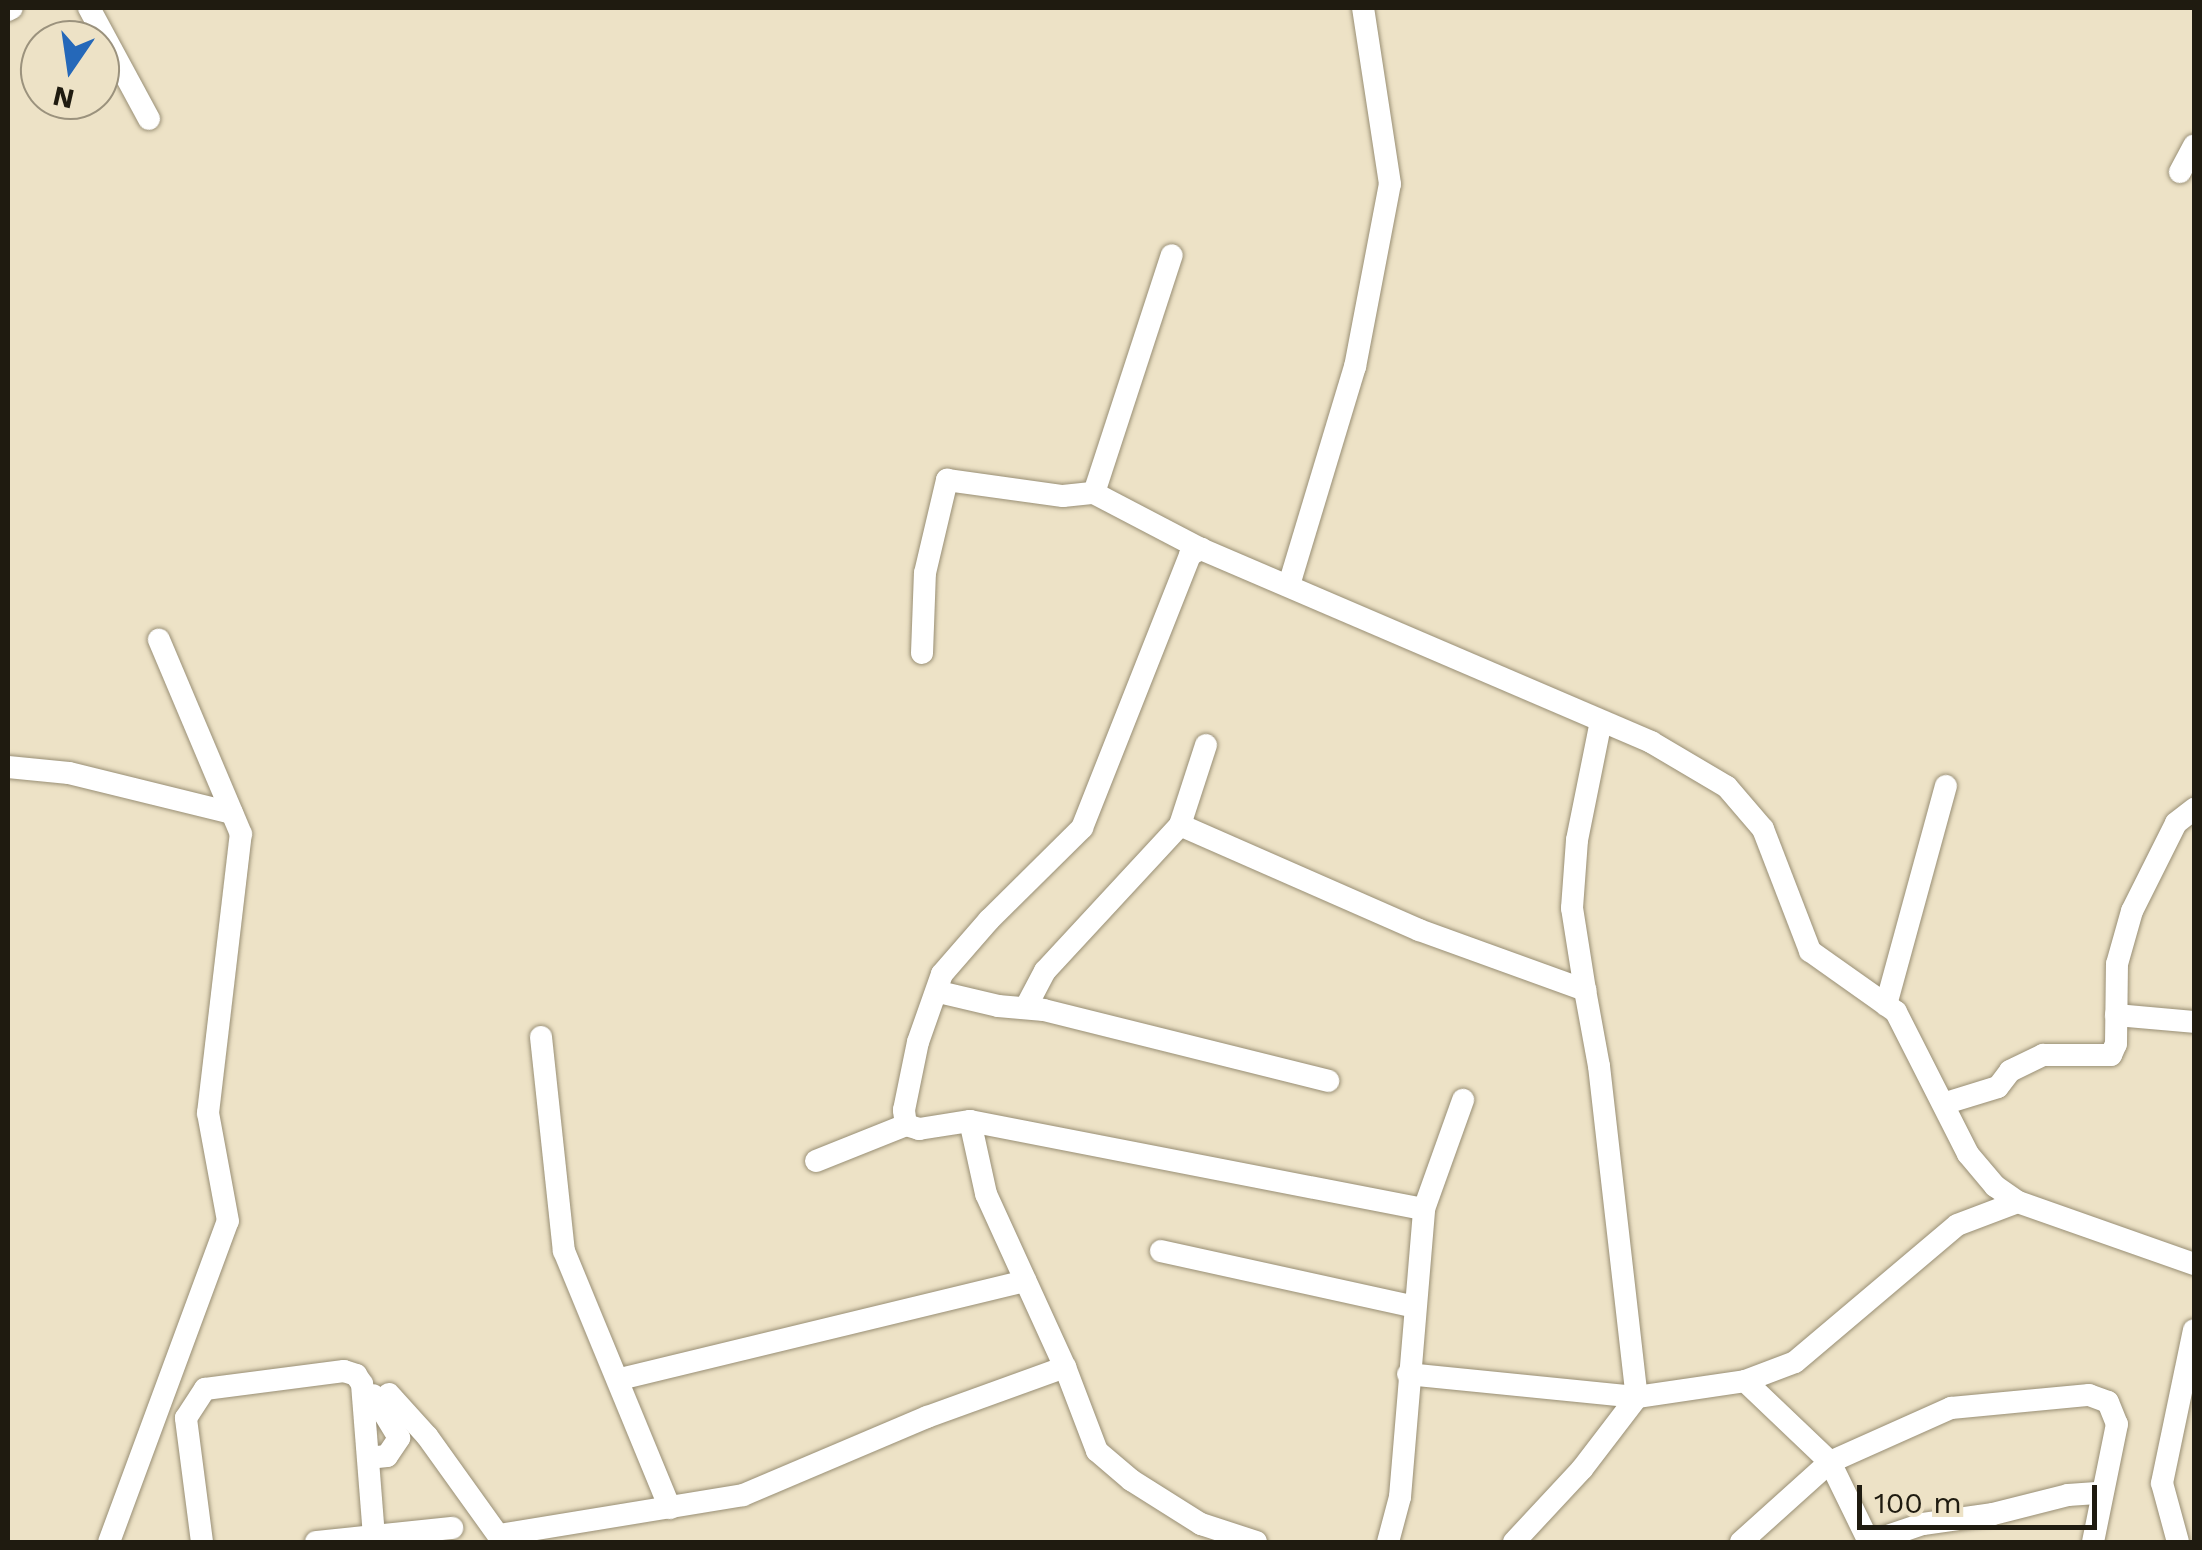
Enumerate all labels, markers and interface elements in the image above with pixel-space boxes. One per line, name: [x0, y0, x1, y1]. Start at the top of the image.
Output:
north arrow: [20, 20, 120, 120]
text: N: [50, 79, 77, 116]
scale bar: [1862, 1465, 2102, 1527]
text: 100 m: [1874, 1485, 1962, 1520]

